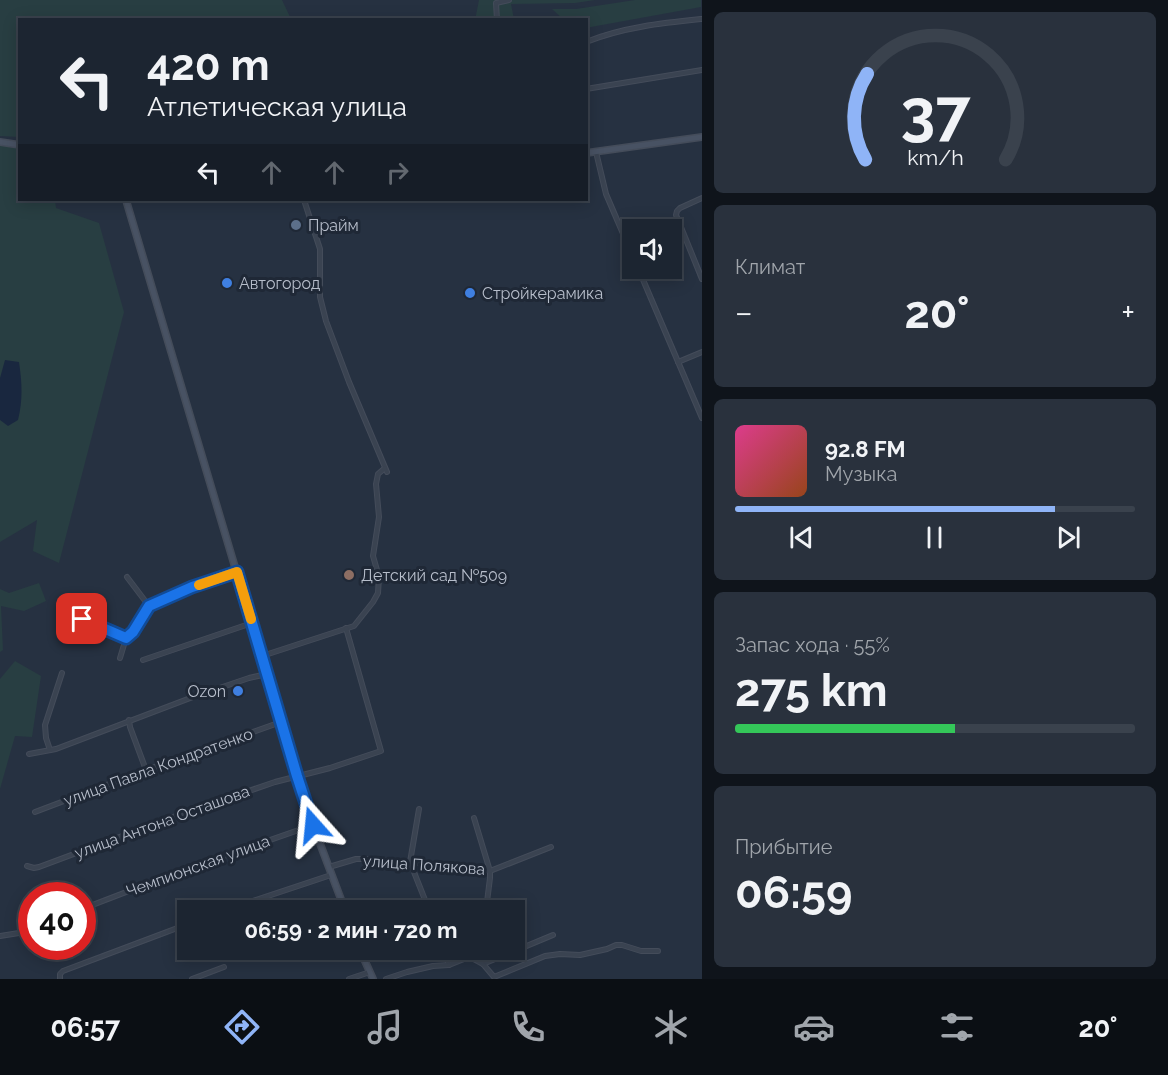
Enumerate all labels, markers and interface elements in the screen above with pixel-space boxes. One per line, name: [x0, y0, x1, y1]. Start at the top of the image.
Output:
text: 420 m: [147, 41, 270, 90]
icon: left: [48, 42, 126, 120]
text: 37: [900, 75, 971, 149]
text: Атлетическая улица: [147, 91, 407, 122]
text: km/h: [907, 145, 963, 170]
icon: left: [192, 156, 225, 189]
icon: ahead: [255, 156, 288, 189]
icon: ahead: [318, 156, 351, 189]
icon: right: [381, 156, 414, 189]
place label: Прайм: [308, 216, 359, 235]
marker: Прайм: [289, 218, 303, 232]
map controls: [622, 219, 682, 279]
button: sound: [622, 219, 682, 279]
text: Климат: [735, 255, 805, 279]
place label: Автогород: [239, 274, 320, 293]
marker: Автогород: [220, 276, 234, 290]
place label: Стройкерамика: [482, 284, 603, 303]
marker: Стройкерамика: [463, 286, 477, 300]
text: 20°: [904, 286, 970, 339]
text: −: [735, 293, 753, 332]
text: +: [1121, 293, 1135, 332]
text: 92.8 FM: [825, 436, 906, 462]
text: Музыка: [825, 462, 897, 486]
icon: previous: [785, 521, 818, 554]
icon: pause: [918, 521, 951, 554]
icon: next: [1052, 521, 1085, 554]
place label: Детский сад №509: [361, 566, 507, 585]
marker: Детский сад №509: [342, 568, 356, 582]
pin: [56, 593, 107, 644]
icon: arrive: [65, 602, 98, 635]
text: Запас хода · 55%: [735, 633, 890, 657]
text: 275 km: [735, 664, 888, 717]
place label: Ozon: [187, 682, 226, 701]
marker: Ozon: [231, 684, 245, 698]
street label: улица Павла Кондратенко: [61, 724, 255, 810]
street label: улица Антона Осташова: [72, 781, 252, 863]
position arrow: [281, 793, 345, 857]
street label: Чемпионская улица: [124, 831, 272, 901]
text: Прибытие: [735, 835, 832, 859]
street label: улица Полякова: [362, 851, 486, 879]
text: 06:59: [735, 866, 853, 919]
speed limit sign: 40: [18, 882, 96, 960]
text: 06:59 · 2 мин · 720 m: [245, 917, 457, 943]
icon: directions: [221, 1006, 263, 1048]
icon: music: [364, 1006, 406, 1048]
icon: phone: [507, 1006, 549, 1048]
icon: climate: [650, 1006, 692, 1048]
icon: car: [793, 1006, 835, 1048]
icon: filters: [936, 1006, 978, 1048]
text: 06:57: [50, 1012, 120, 1043]
text: 20°: [1078, 1012, 1118, 1043]

